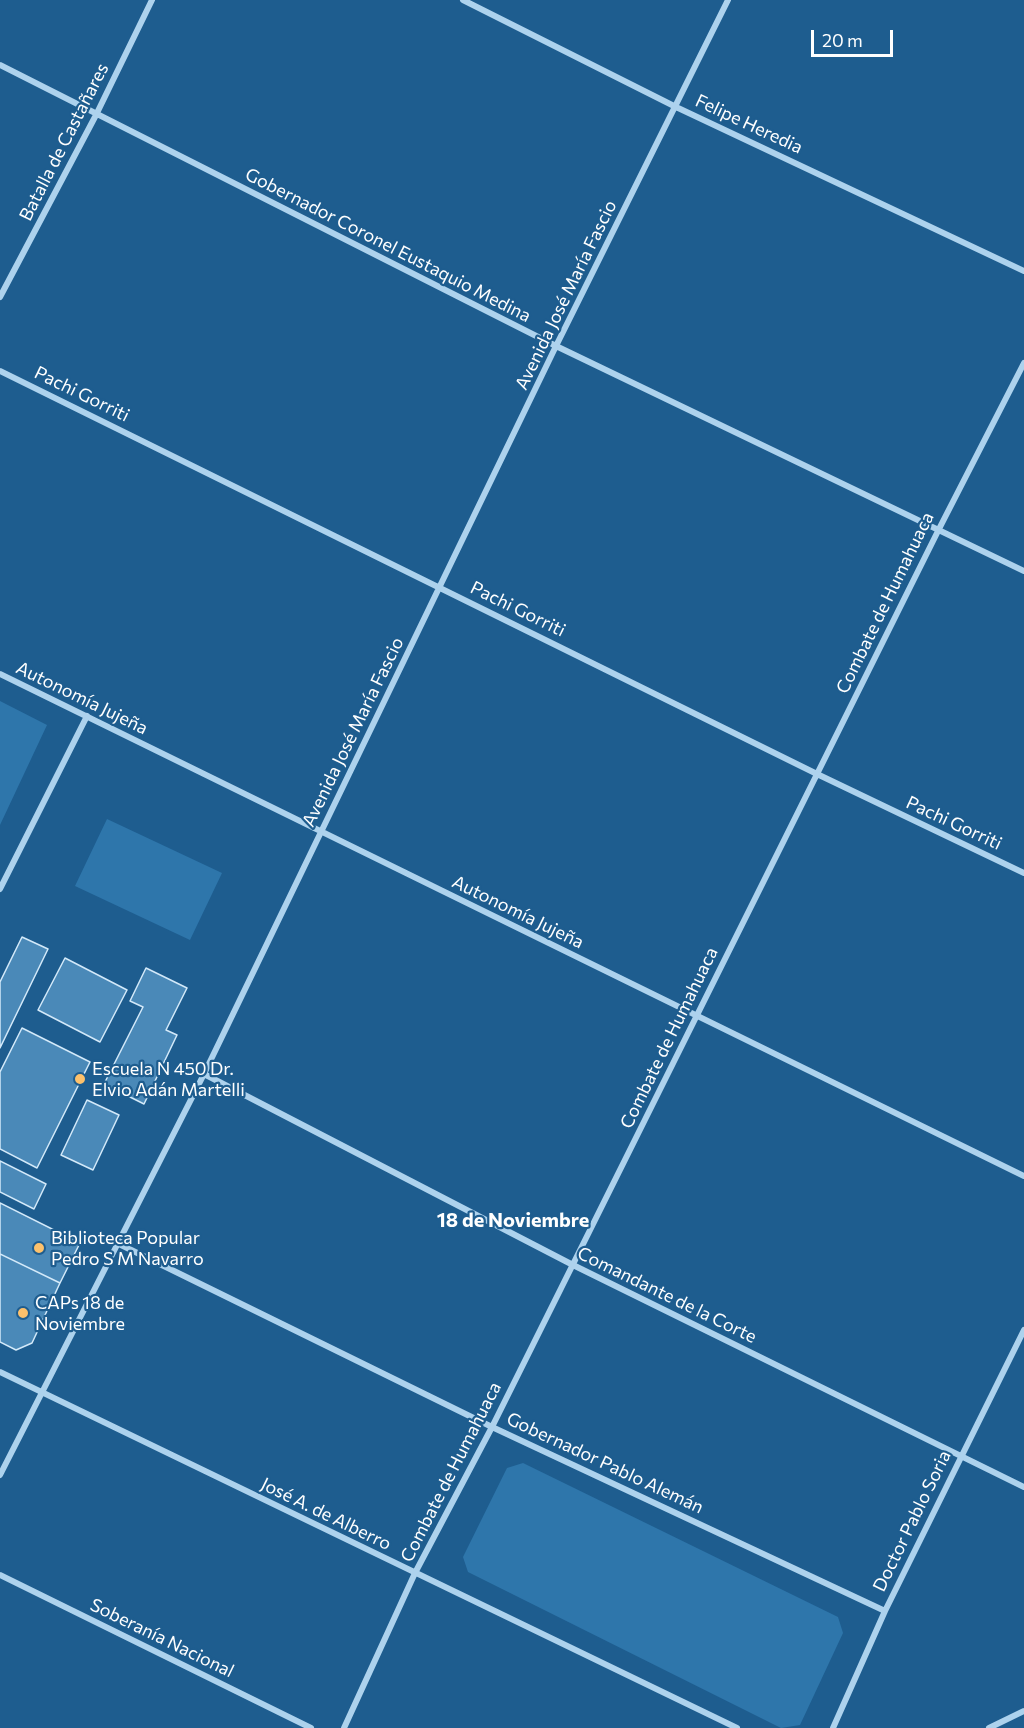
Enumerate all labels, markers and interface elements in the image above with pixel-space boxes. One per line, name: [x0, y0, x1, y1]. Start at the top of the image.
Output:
scale bar: [814, 18, 896, 56]
text: 20 m: [822, 29, 863, 51]
street label: Batalla de Castañares: [15, 60, 113, 224]
street label: Felipe Heredia: [692, 90, 806, 158]
street label: Gobernador Coronel Eustaquio Medina: [241, 163, 535, 327]
street label: Avenida José María Fascio: [511, 197, 621, 393]
street label: Pachi Gorriti: [31, 362, 133, 426]
street label: Combate de Humahuaca: [832, 509, 938, 697]
street label: Pachi Gorriti: [467, 577, 569, 641]
street label: Avenida José María Fascio: [298, 634, 408, 830]
street label: Autonomía Jujeña: [13, 657, 151, 739]
street label: Pachi Gorriti: [903, 791, 1005, 855]
street label: Autonomía Jujeña: [449, 871, 587, 953]
street label: Combate de Humahuaca: [616, 944, 722, 1132]
place label: Escuela N 450 Dr. Elvio Adán Martelli: [92, 1058, 245, 1100]
marker: Escuela N 450 Dr. Elvio Adán Martelli: [73, 1072, 87, 1086]
district label: 18 de Noviembre: [437, 1208, 589, 1232]
place label: Biblioteca Popular Pedro S M Navarro: [51, 1227, 204, 1270]
marker: Biblioteca Popular Pedro S M Navarro: [32, 1241, 46, 1255]
street label: Comandante de la Corte: [574, 1242, 760, 1348]
place label: CAPs 18 de Noviembre: [35, 1292, 125, 1334]
marker: CAPs 18 de Noviembre: [16, 1306, 30, 1320]
street label: Combate de Humahuaca: [396, 1378, 506, 1566]
street label: Gobernador Pablo Alemán: [503, 1408, 707, 1518]
street label: Doctor Pablo Soria: [868, 1447, 956, 1595]
street label: José A. de Alberro: [257, 1473, 395, 1555]
street label: Soberanía Nacional: [87, 1594, 237, 1682]

